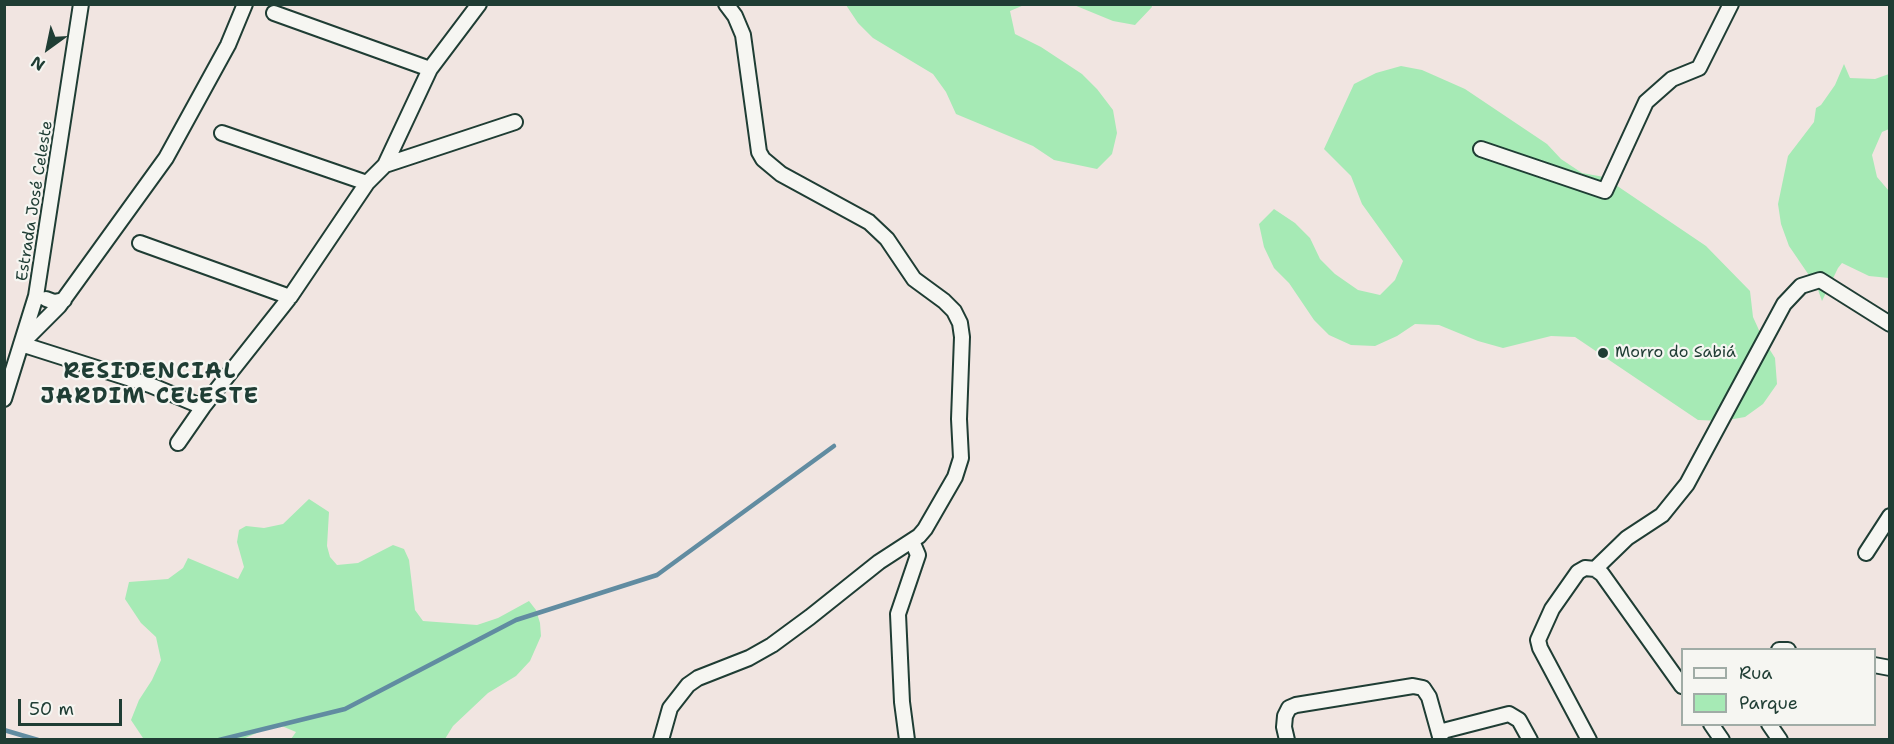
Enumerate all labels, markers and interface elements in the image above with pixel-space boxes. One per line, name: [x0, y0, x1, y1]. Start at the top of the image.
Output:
north arrow: [18, 18, 78, 78]
text: N: [27, 51, 49, 76]
street label: Estrada José Celeste: [13, 119, 57, 283]
place label: Morro do Sabiá: [1615, 343, 1736, 363]
marker: Morro do Sabiá: [1596, 346, 1610, 360]
district label: RESIDENCIAL JARDIM CELESTE: [41, 359, 259, 410]
legend: [1681, 648, 1876, 726]
text: Rua: [1739, 661, 1772, 685]
scale bar: [21, 687, 124, 725]
text: Parque: [1739, 691, 1798, 715]
text: 50 m: [29, 697, 74, 721]

